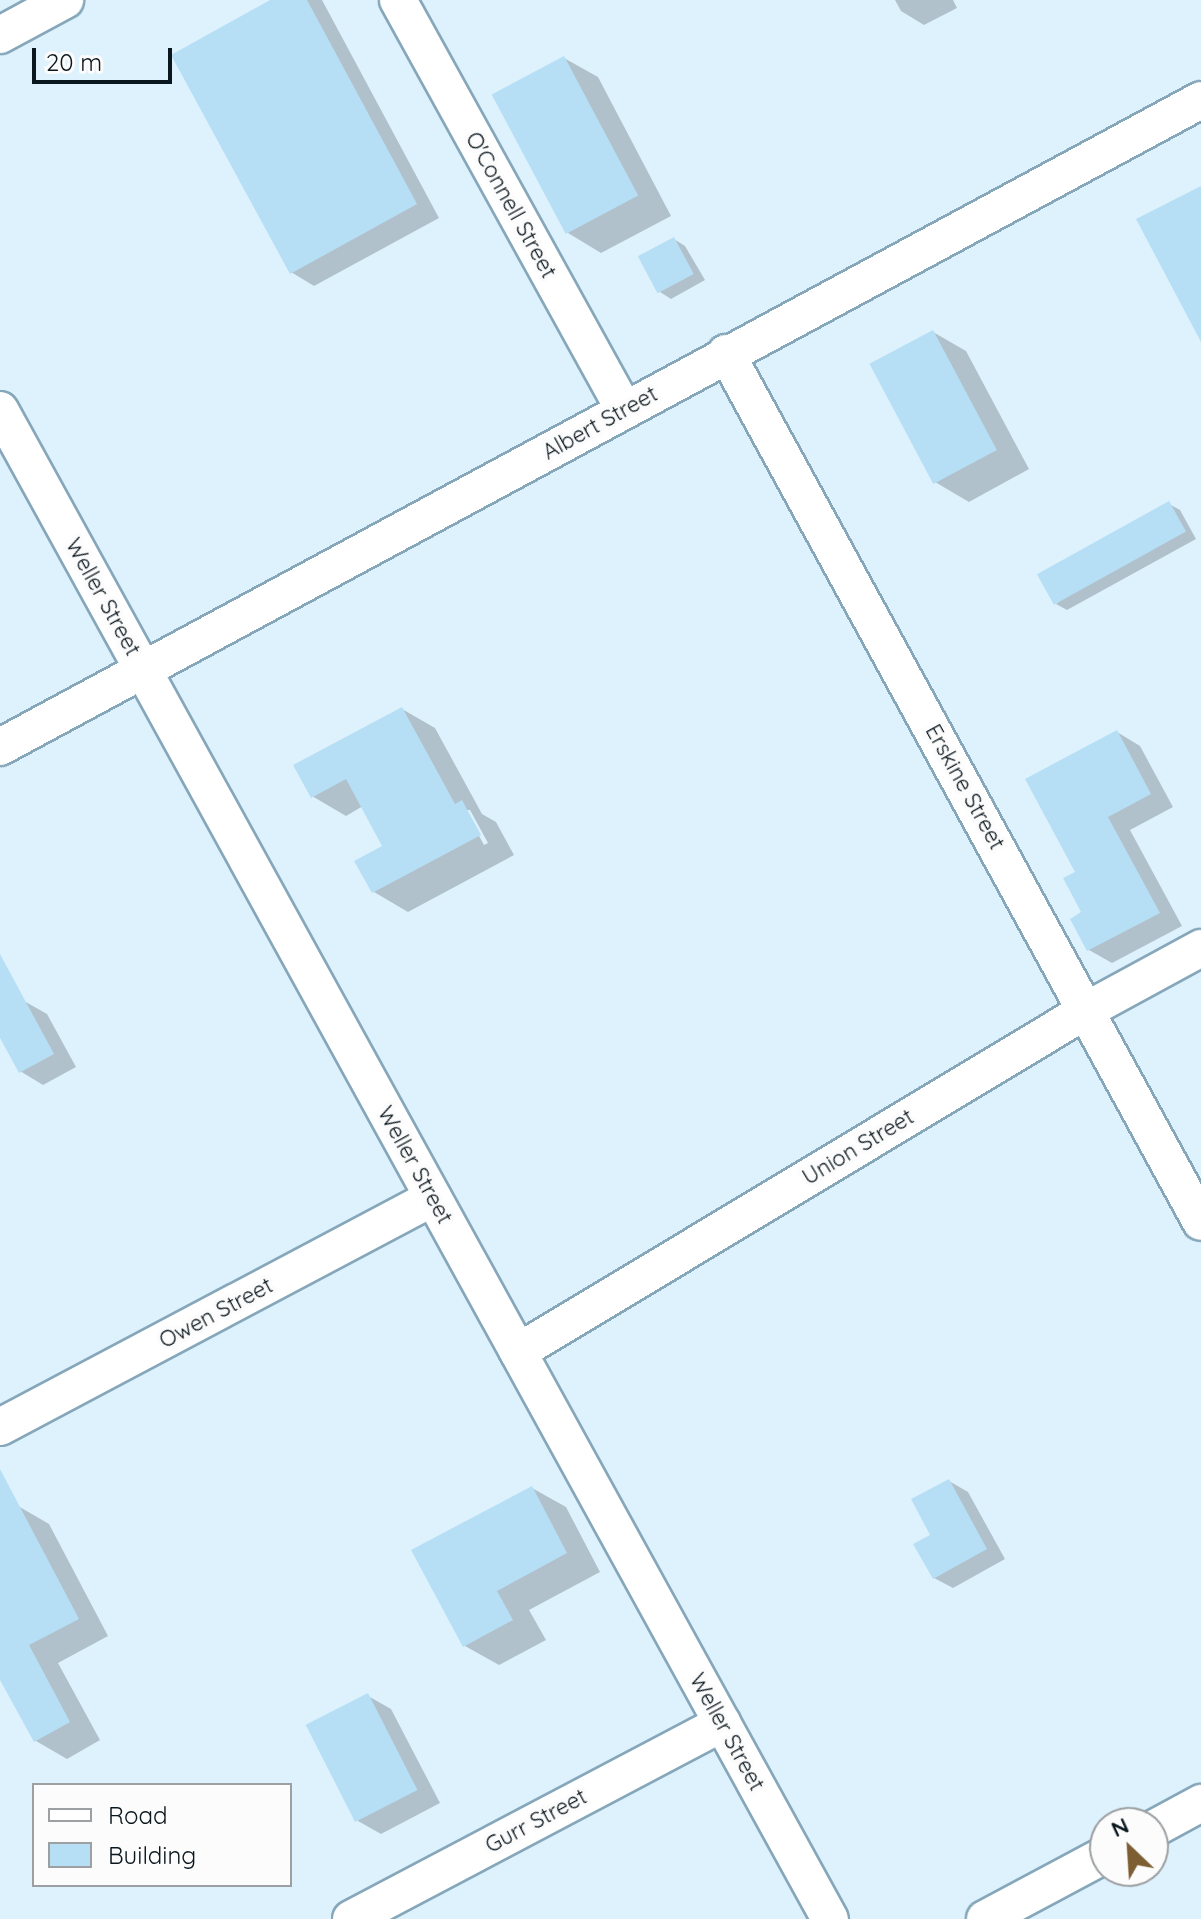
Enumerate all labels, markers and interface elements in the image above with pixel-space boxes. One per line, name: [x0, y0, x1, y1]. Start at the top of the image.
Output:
scale bar: [36, 32, 176, 82]
text: 20 m: [46, 47, 102, 77]
street label: O'Connell Street: [460, 127, 562, 283]
street label: Albert Street: [538, 381, 662, 465]
street label: Weller Street: [60, 534, 146, 660]
street label: Erskine Street: [920, 720, 1010, 854]
street label: Weller Street: [372, 1102, 458, 1228]
street label: Union Street: [798, 1103, 918, 1191]
street label: Owen Street: [155, 1272, 277, 1354]
street label: Weller Street: [684, 1669, 770, 1795]
legend: [32, 1783, 292, 1887]
street label: Gurr Street: [481, 1783, 591, 1859]
text: Road: [108, 1800, 168, 1830]
north arrow: [1089, 1807, 1169, 1887]
text: N: [1106, 1811, 1133, 1843]
text: Building: [108, 1840, 196, 1870]

